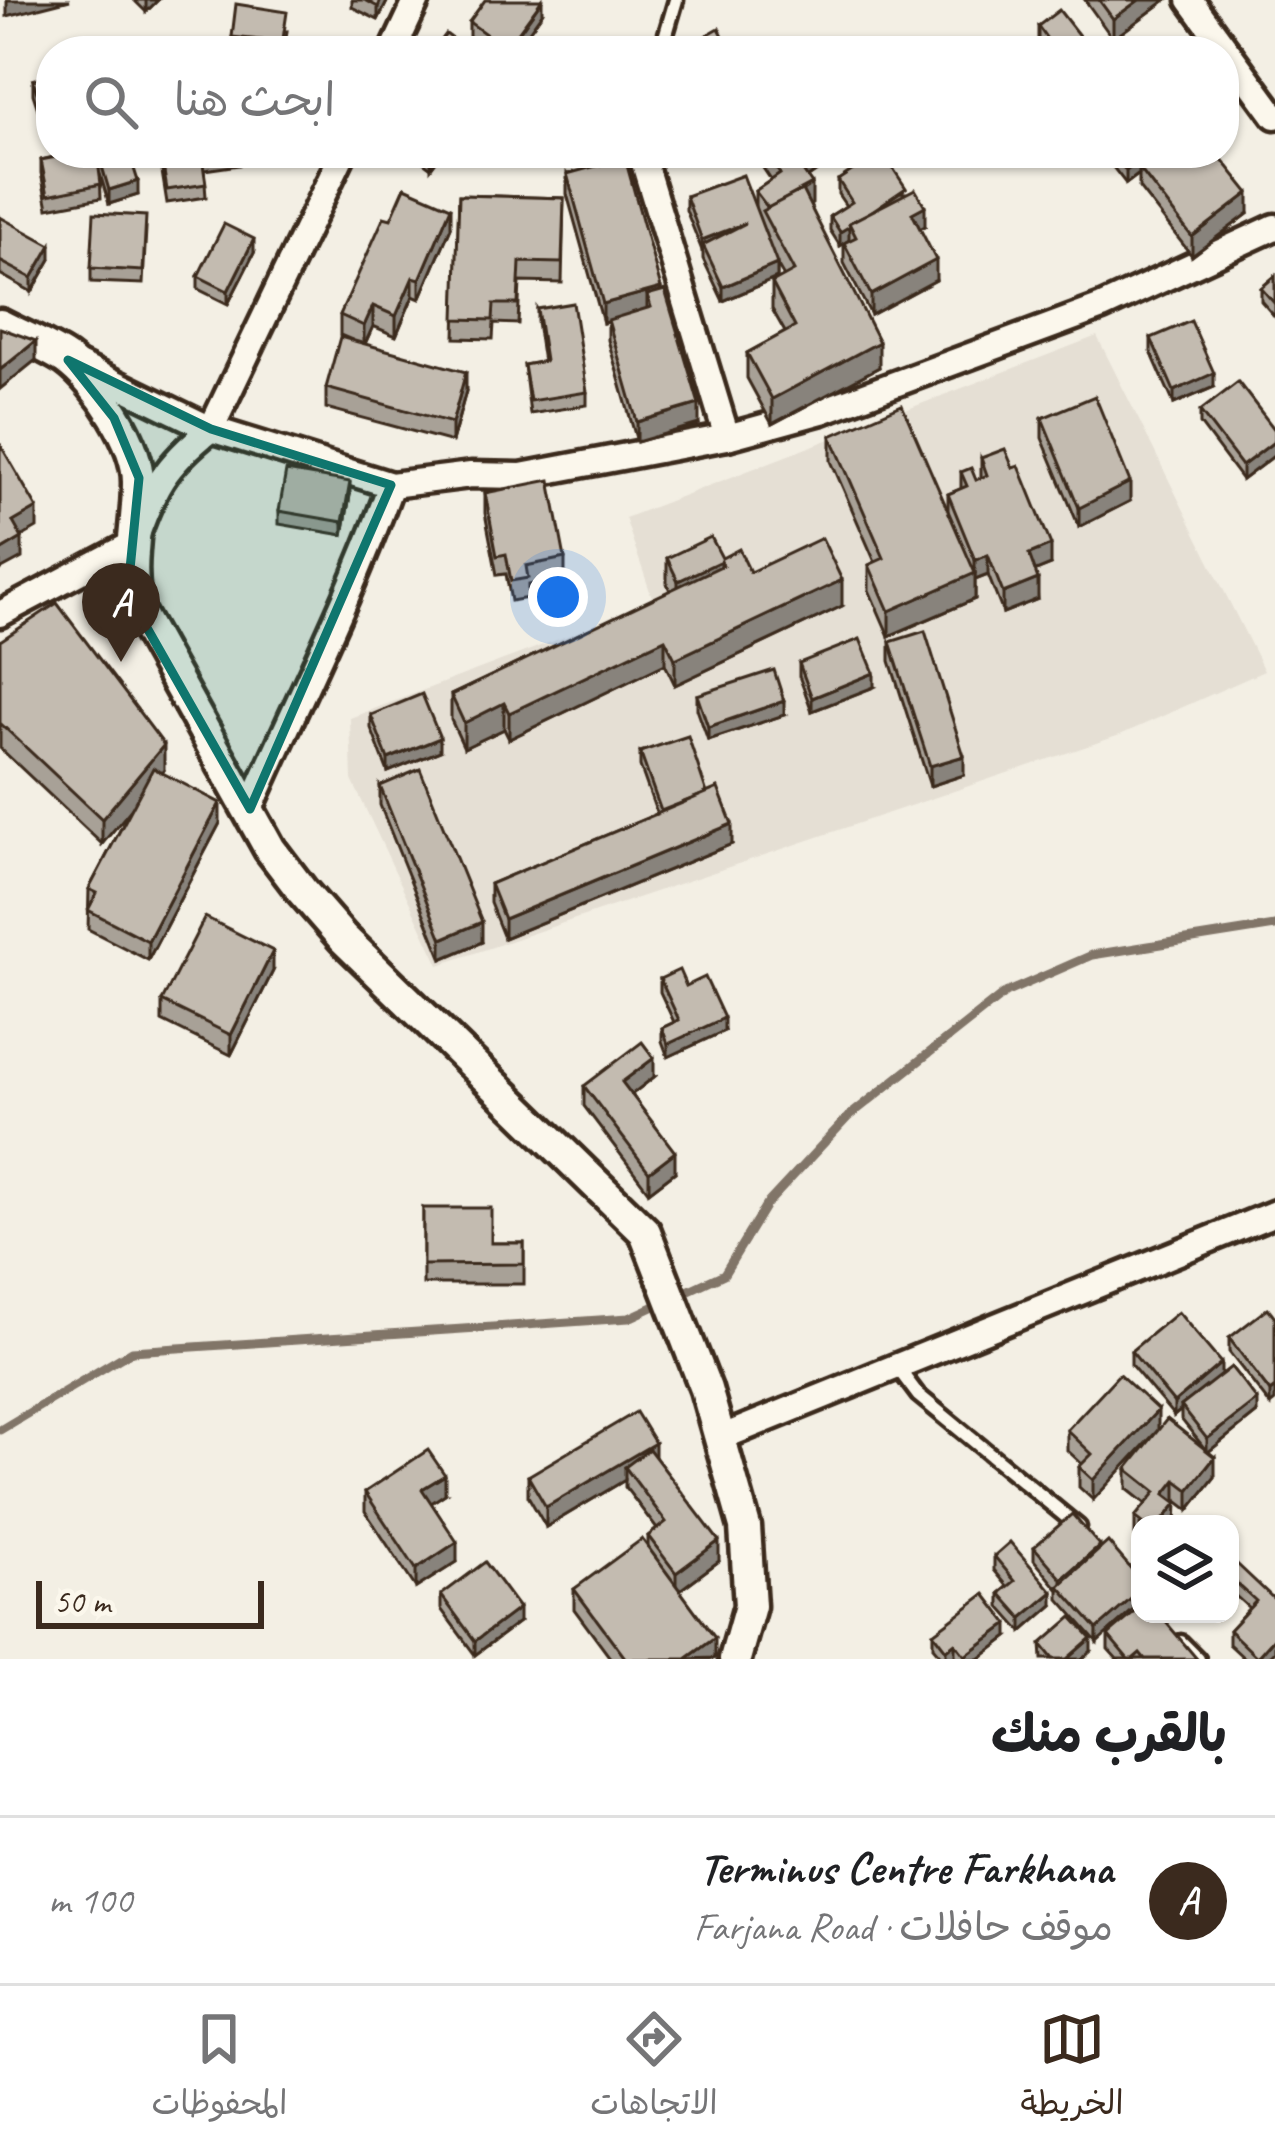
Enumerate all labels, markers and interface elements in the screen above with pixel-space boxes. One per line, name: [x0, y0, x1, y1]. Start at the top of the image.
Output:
search box: [36, 36, 1239, 168]
icon: search: [78, 69, 144, 135]
text: ابحث هنا: [174, 72, 335, 129]
pin: A: [82, 563, 160, 662]
your location: [528, 567, 588, 627]
map controls: [1131, 1515, 1239, 1623]
button: layers: [1131, 1515, 1239, 1623]
scale bar: [36, 1575, 264, 1628]
text: 50 m: [54, 1581, 110, 1623]
text: بالقرب منك: [991, 1702, 1227, 1766]
text: Terminus Centre Farkhana: [699, 1840, 1113, 1897]
text: 100 m: [48, 1876, 132, 1925]
text: A: [1178, 1876, 1198, 1925]
text: موقف حافلات · Farjana Road: [694, 1903, 1113, 1952]
tab: المحفوظات: [151, 2006, 287, 2132]
tab: الاتجاهات: [590, 2006, 718, 2132]
tab: الخريطة: [1021, 2006, 1124, 2132]

